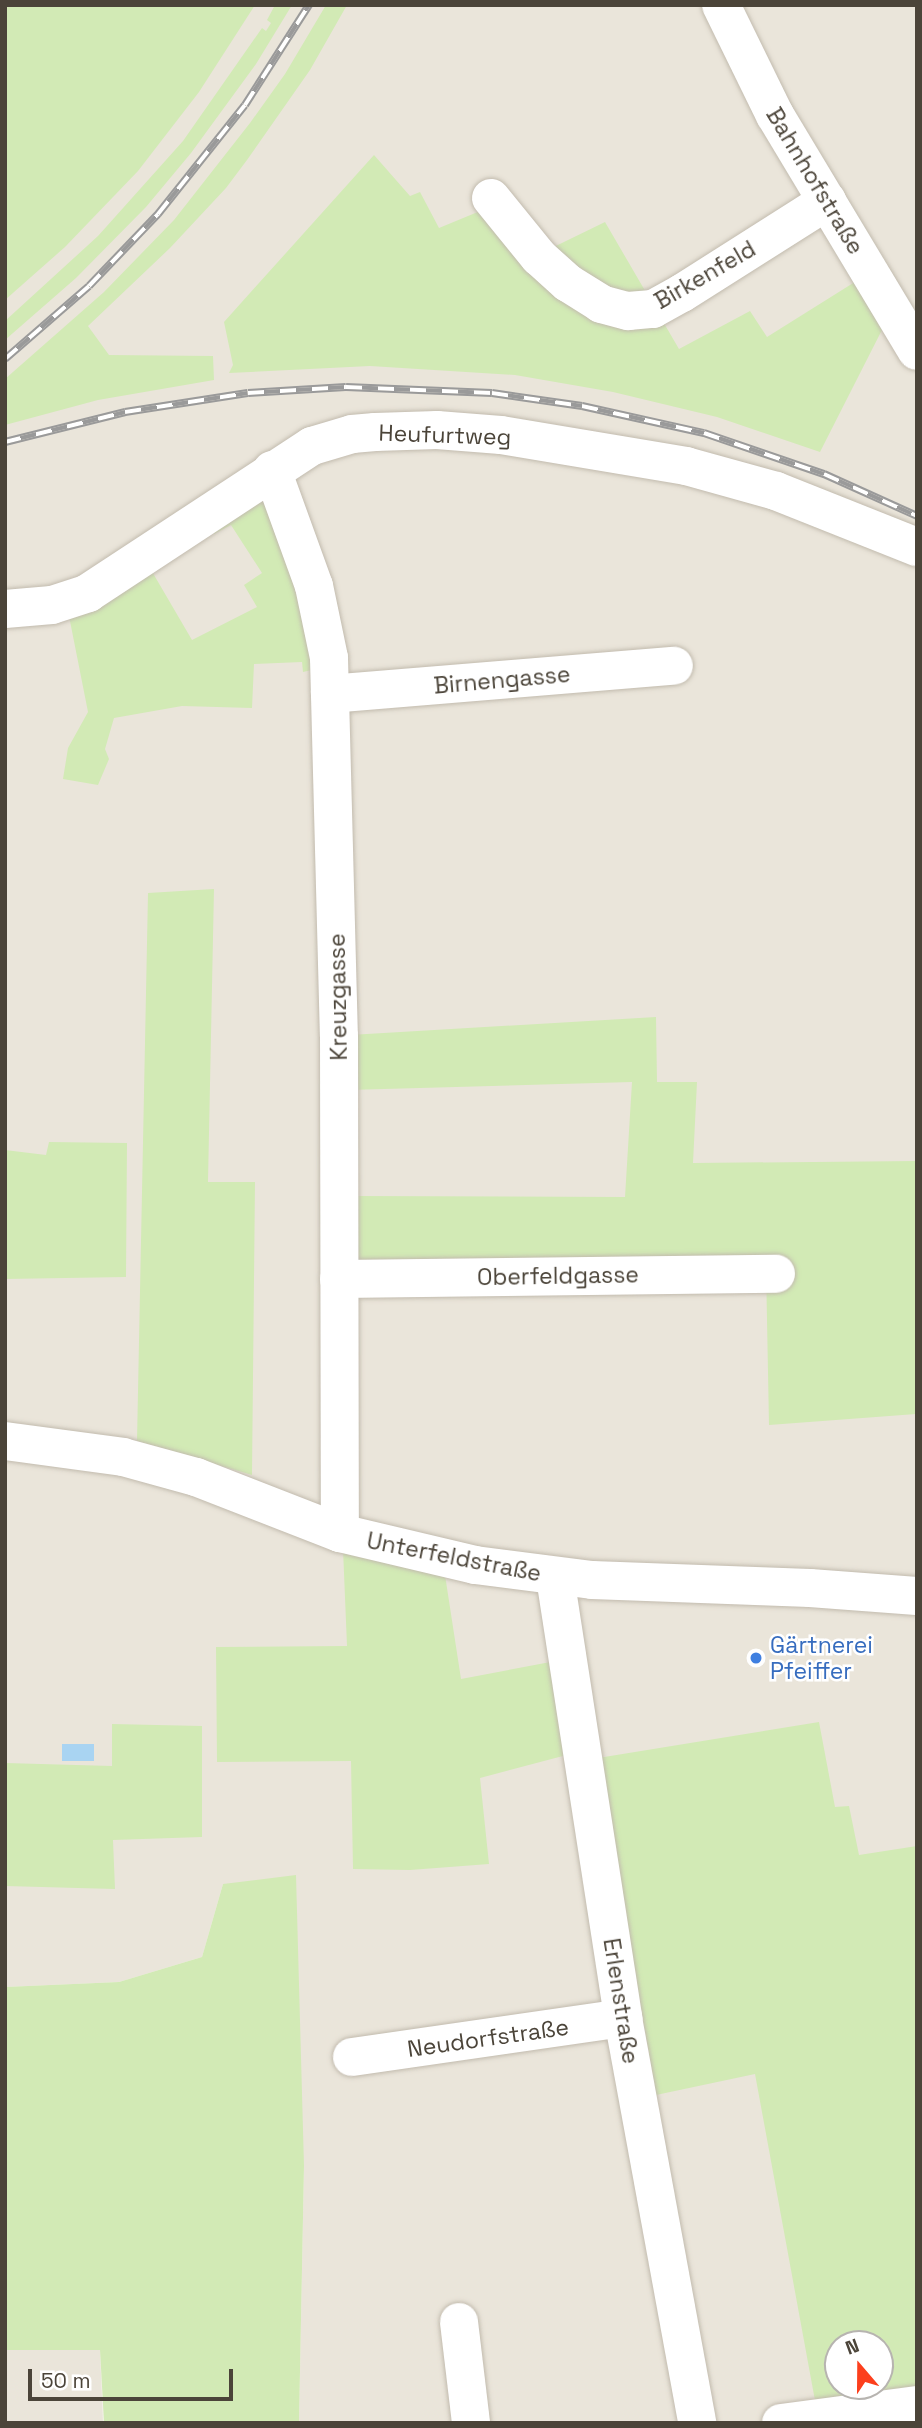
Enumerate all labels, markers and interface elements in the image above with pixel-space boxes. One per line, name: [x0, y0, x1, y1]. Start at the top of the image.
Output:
street label: Bahnhofstraße: [760, 103, 870, 259]
street label: Birkenfeld: [649, 235, 761, 315]
street label: Heufurtweg: [378, 419, 512, 451]
street label: Birnengasse: [433, 660, 571, 700]
street label: Kreuzgasse: [323, 933, 353, 1061]
street label: Oberfeldgasse: [477, 1261, 639, 1291]
street label: Unterfeldstraße: [364, 1527, 544, 1587]
place label: Gärtnerei Pfeiffer: [770, 1631, 873, 1685]
marker: Gärtnerei Pfeiffer: [748, 1650, 764, 1666]
street label: Erlenstraße: [597, 1936, 645, 2066]
street label: Neudorfstraße: [406, 2013, 570, 2063]
north arrow: [824, 2330, 894, 2400]
text: N: [842, 2333, 863, 2361]
scale bar: [32, 2354, 236, 2398]
text: 50 m: [41, 2367, 91, 2394]

